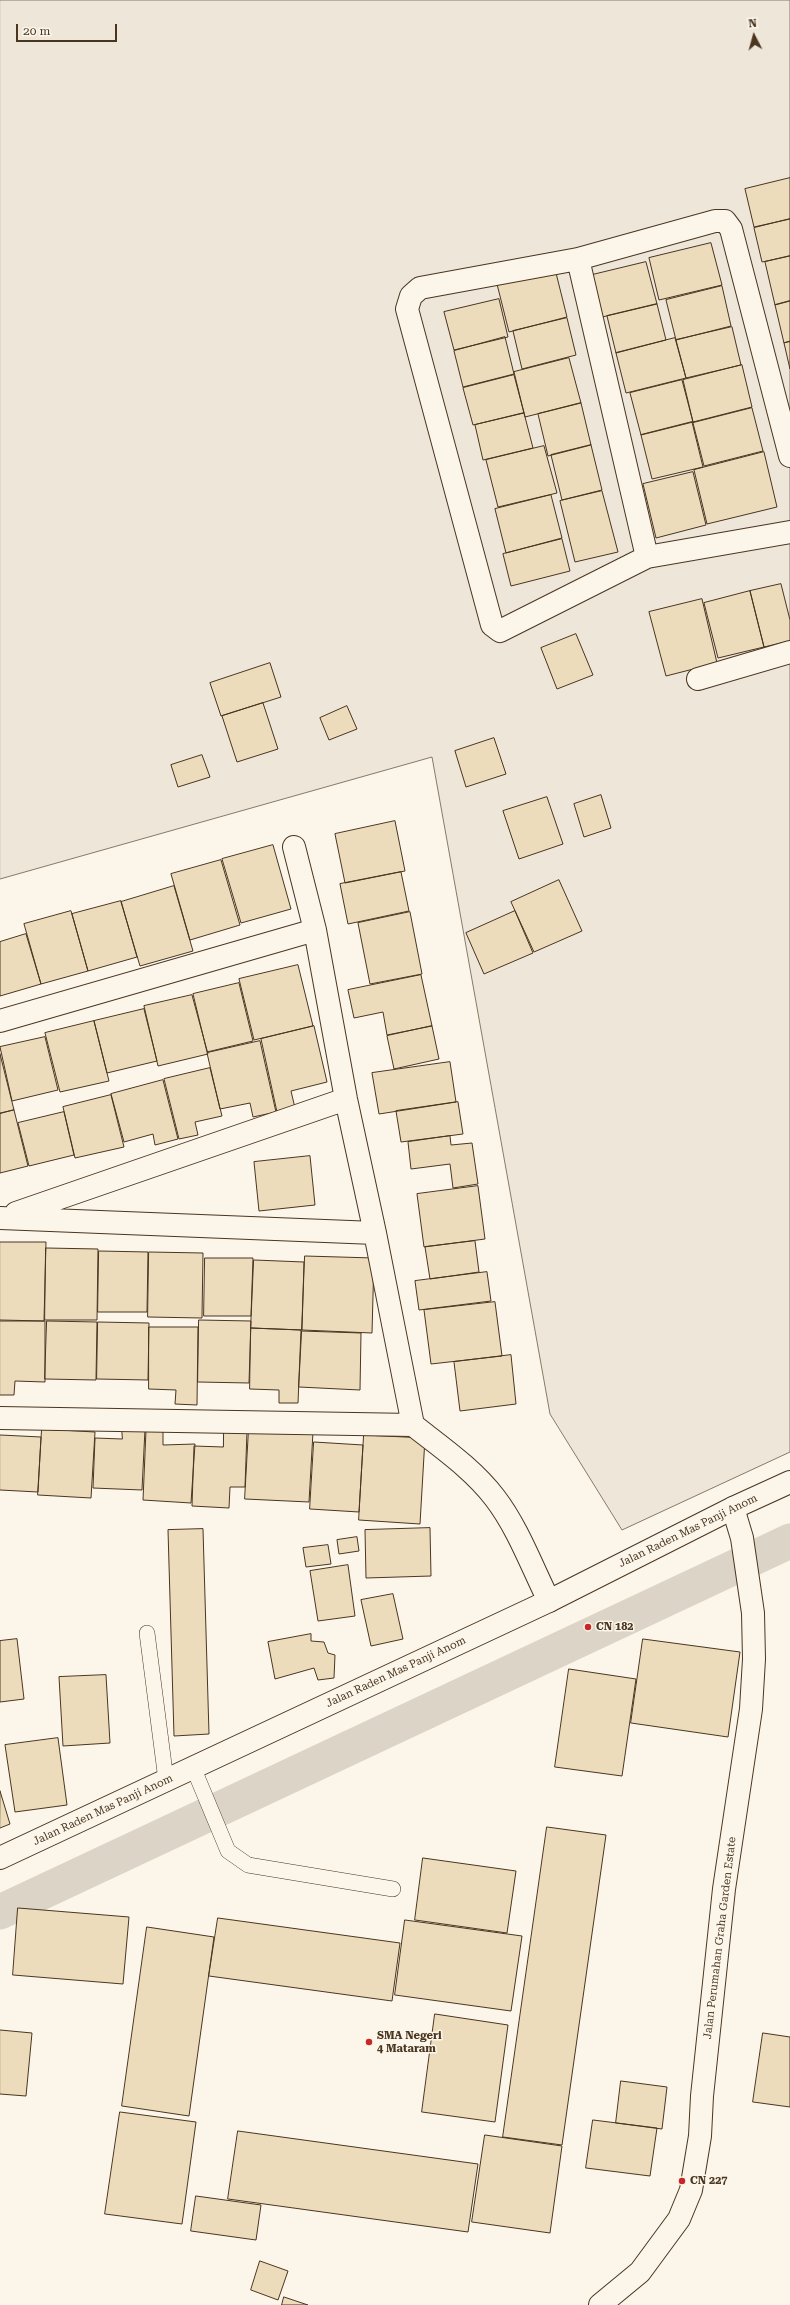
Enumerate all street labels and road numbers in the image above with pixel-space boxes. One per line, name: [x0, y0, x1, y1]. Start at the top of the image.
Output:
street label: Jalan Raden Mas Panji Anom: [616, 1492, 760, 1570]
street label: Jalan Raden Mas Panji Anom: [324, 1634, 468, 1710]
street label: Jalan Raden Mas Panji Anom: [31, 1772, 175, 1848]
street label: Jalan Perumahan Graha Garden Estate: [701, 1836, 739, 2040]

